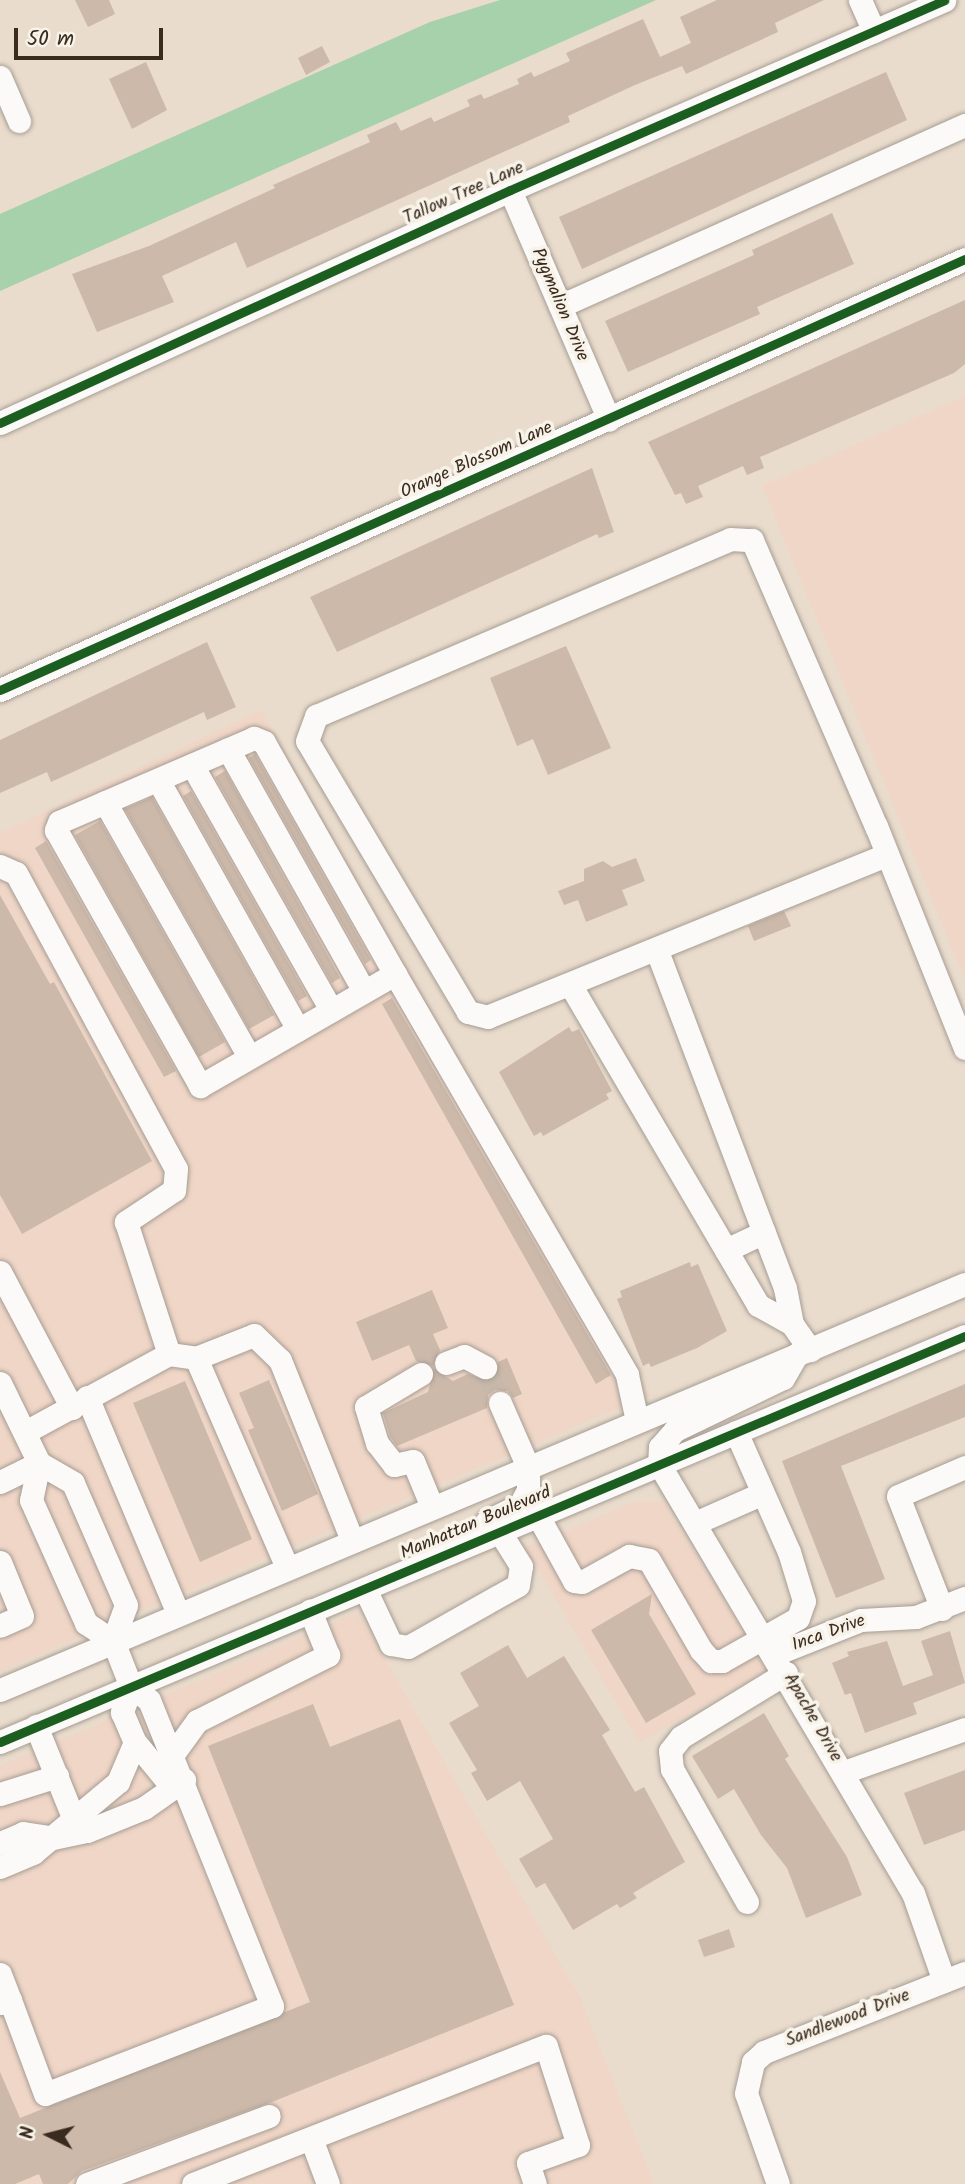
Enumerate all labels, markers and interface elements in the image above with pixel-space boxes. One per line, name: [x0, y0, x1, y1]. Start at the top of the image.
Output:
scale bar: [18, 14, 166, 58]
text: 50 m: [27, 23, 74, 56]
street label: Tallow Tree Lane: [401, 158, 527, 230]
street label: Pygmalion Drive: [525, 245, 593, 365]
street label: Orange Blossom Lane: [398, 418, 556, 504]
street label: Manhattan Boulevard: [398, 1483, 554, 1565]
street label: Inca Drive: [789, 1611, 869, 1657]
street label: Apache Drive: [778, 1670, 846, 1766]
street label: Sandlewood Drive: [783, 1985, 913, 2053]
north arrow: [14, 2100, 84, 2170]
text: N: [13, 2125, 44, 2140]

